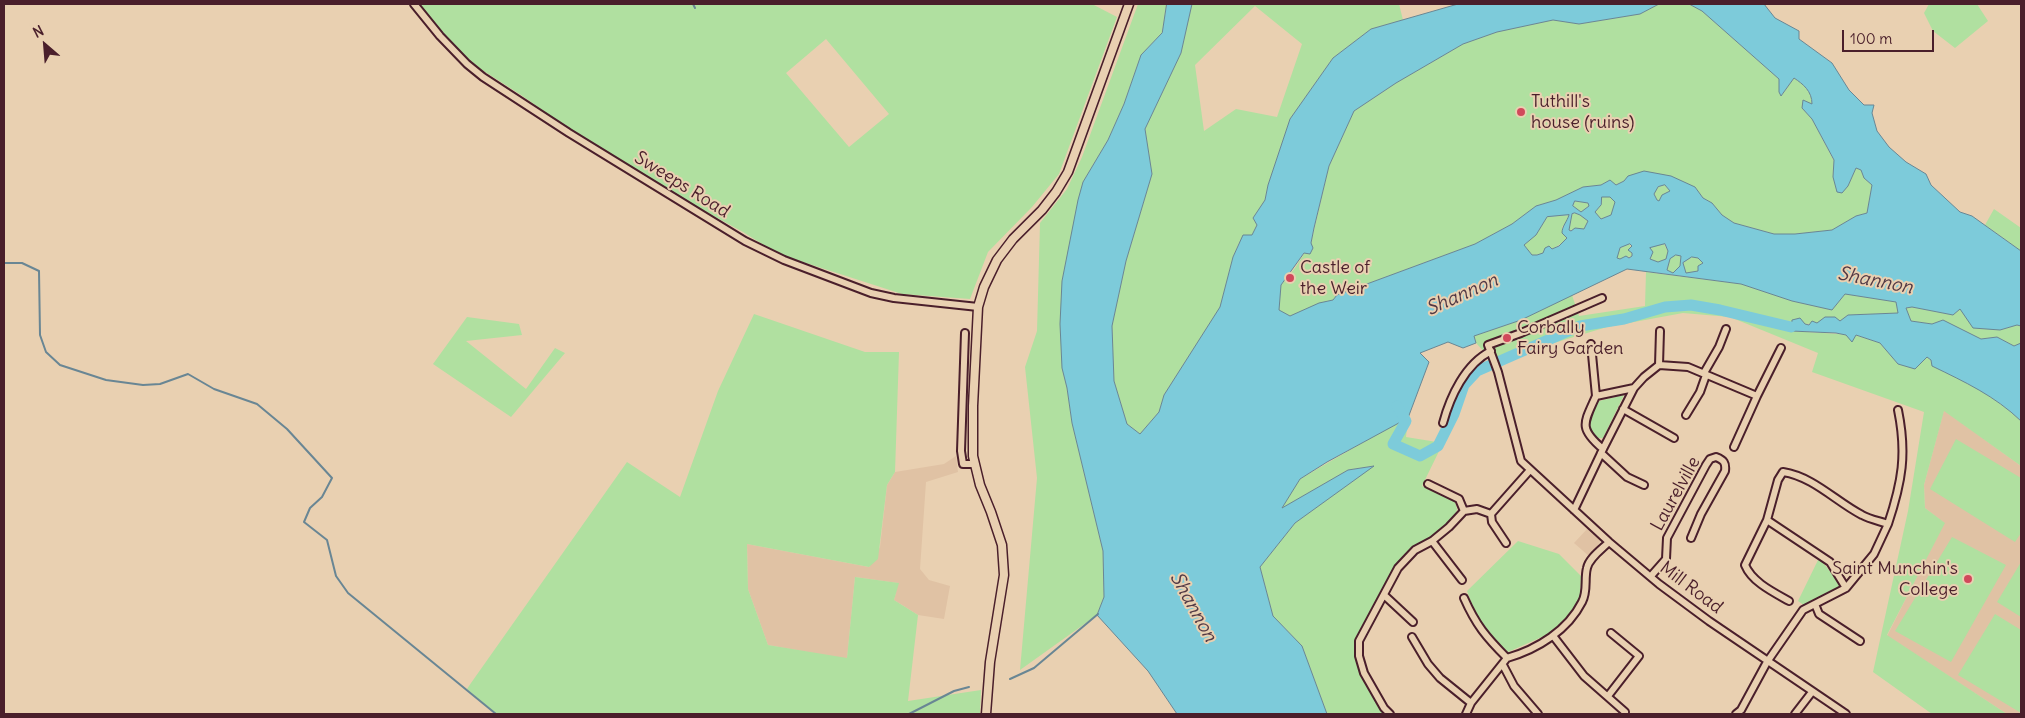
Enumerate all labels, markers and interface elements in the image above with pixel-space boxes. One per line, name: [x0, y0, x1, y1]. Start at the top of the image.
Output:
north arrow: [20, 20, 70, 70]
scale bar: [1845, 20, 1938, 52]
text: N: [30, 21, 47, 42]
text: 100 m: [1850, 29, 1892, 48]
place label: Tuthill's house (ruins): [1531, 91, 1634, 134]
marker: Tuthill's house (ruins): [1515, 106, 1527, 118]
street label: Sweeps Road: [630, 147, 734, 223]
place label: Castle of the Weir: [1300, 257, 1370, 300]
water label: Shannon: [1835, 263, 1915, 299]
water label: Shannon: [1423, 269, 1501, 321]
marker: Castle of the Weir: [1284, 272, 1296, 284]
place label: Corbally Fairy Garden: [1517, 317, 1624, 359]
marker: Corbally Fairy Garden: [1501, 332, 1513, 344]
street label: Laurelville: [1647, 453, 1705, 535]
street label: Mill Road: [1655, 557, 1727, 619]
place label: Saint Munchin's College: [1832, 558, 1958, 600]
water label: Shannon: [1165, 568, 1221, 646]
marker: Saint Munchin's College: [1962, 573, 1974, 585]

